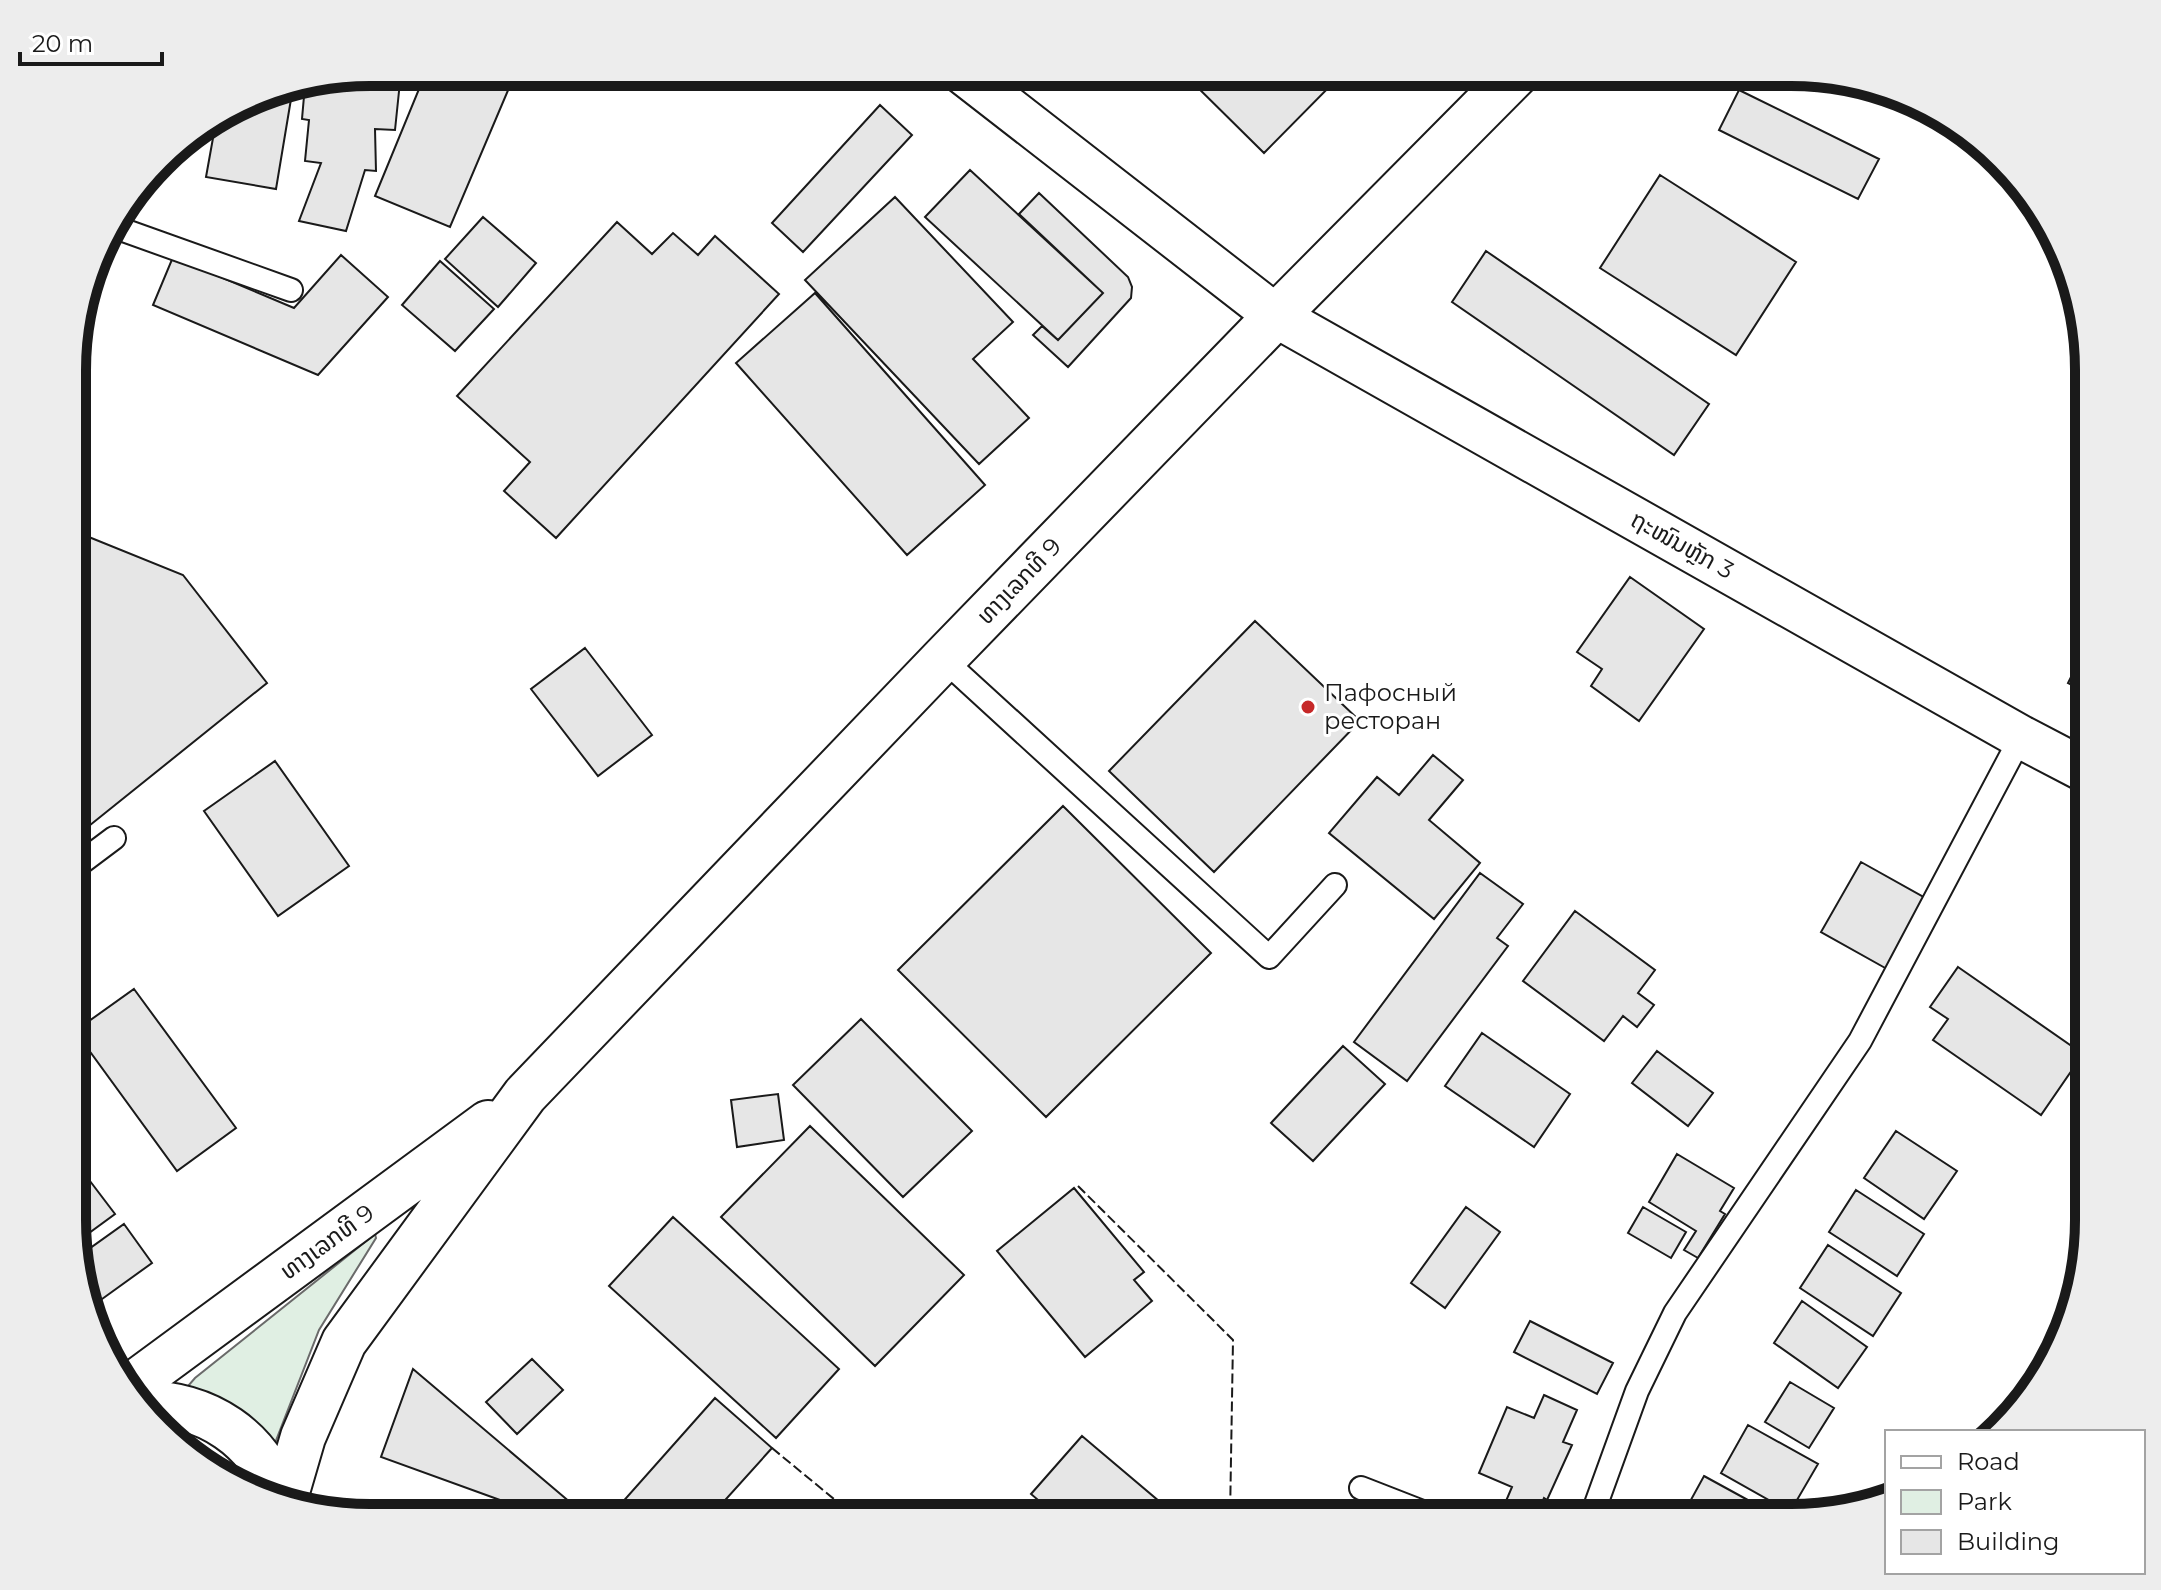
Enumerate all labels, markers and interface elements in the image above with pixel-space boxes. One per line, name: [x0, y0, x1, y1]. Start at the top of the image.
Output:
scale bar: [20, 16, 162, 66]
text: 20 m: [32, 29, 93, 58]
street label: ຖະໜົນຫຼັກ 3: [1625, 504, 1739, 585]
street label: ທາງເລກທີ 9: [970, 531, 1067, 630]
place label: Пафосный ресторан: [1324, 678, 1457, 735]
marker: Пафосный ресторан: [1299, 698, 1317, 716]
street label: ທາງເລກທີ 9: [274, 1198, 379, 1285]
legend: [1885, 1430, 2145, 1574]
text: Road: [1957, 1447, 2020, 1476]
text: Park: [1957, 1487, 2012, 1516]
text: Building: [1957, 1527, 2060, 1556]

